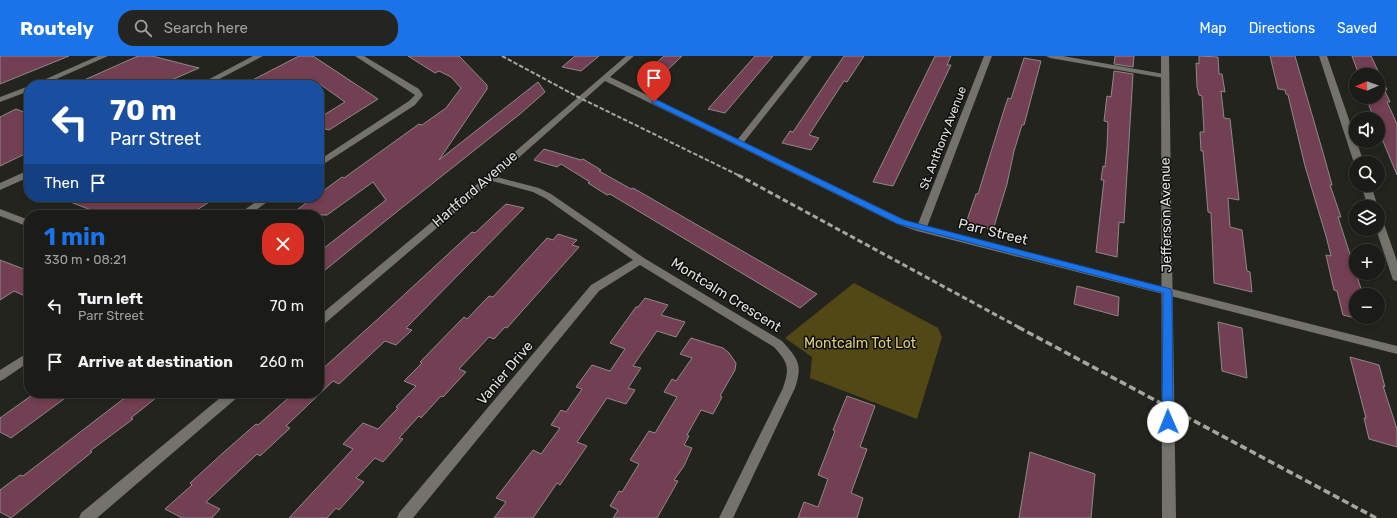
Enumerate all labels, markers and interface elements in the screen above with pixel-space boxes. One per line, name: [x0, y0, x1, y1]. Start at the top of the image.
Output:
search box: [118, 10, 398, 46]
text: Routely: [20, 17, 94, 40]
icon: search: [132, 17, 154, 39]
text: Search here: [164, 19, 248, 37]
text: Map: [1200, 20, 1227, 37]
text: Directions: [1249, 20, 1315, 37]
text: Saved: [1337, 20, 1377, 37]
pin: [637, 61, 671, 102]
icon: arrive: [643, 67, 665, 89]
north arrow: [1349, 68, 1385, 104]
map controls: [1349, 68, 1385, 324]
street label: St. Anthony Avenue: [917, 84, 969, 192]
text: 70 m: [110, 94, 177, 127]
icon: left: [44, 96, 96, 148]
button: sound: [1349, 112, 1385, 148]
text: Parr Street: [110, 128, 201, 150]
street label: Hartford Avenue: [429, 147, 521, 231]
button: search: [1349, 156, 1385, 192]
street label: Jefferson Avenue: [1156, 157, 1176, 273]
icon: arrive: [87, 172, 109, 194]
text: Then: [44, 174, 79, 192]
button: layers: [1349, 200, 1385, 236]
street label: Parr Street: [957, 215, 1030, 249]
text: 1 min: [44, 223, 105, 251]
button: close: [262, 223, 304, 265]
button: +: [1349, 244, 1385, 280]
text: 330 m · 08:21: [44, 252, 126, 267]
street label: Montcalm Crescent: [668, 254, 785, 336]
button: −: [1349, 288, 1385, 324]
text: Turn left: [78, 290, 143, 308]
icon: left: [44, 295, 66, 317]
text: 70 m: [270, 297, 304, 315]
text: Parr Street: [78, 308, 144, 323]
park label: Montcalm Tot Lot: [804, 335, 917, 352]
street label: Vanier Drive: [473, 338, 537, 408]
icon: arrive: [44, 351, 66, 373]
text: Arrive at destination: [78, 353, 233, 371]
text: 260 m: [260, 353, 304, 371]
position arrow: [1147, 401, 1189, 443]

